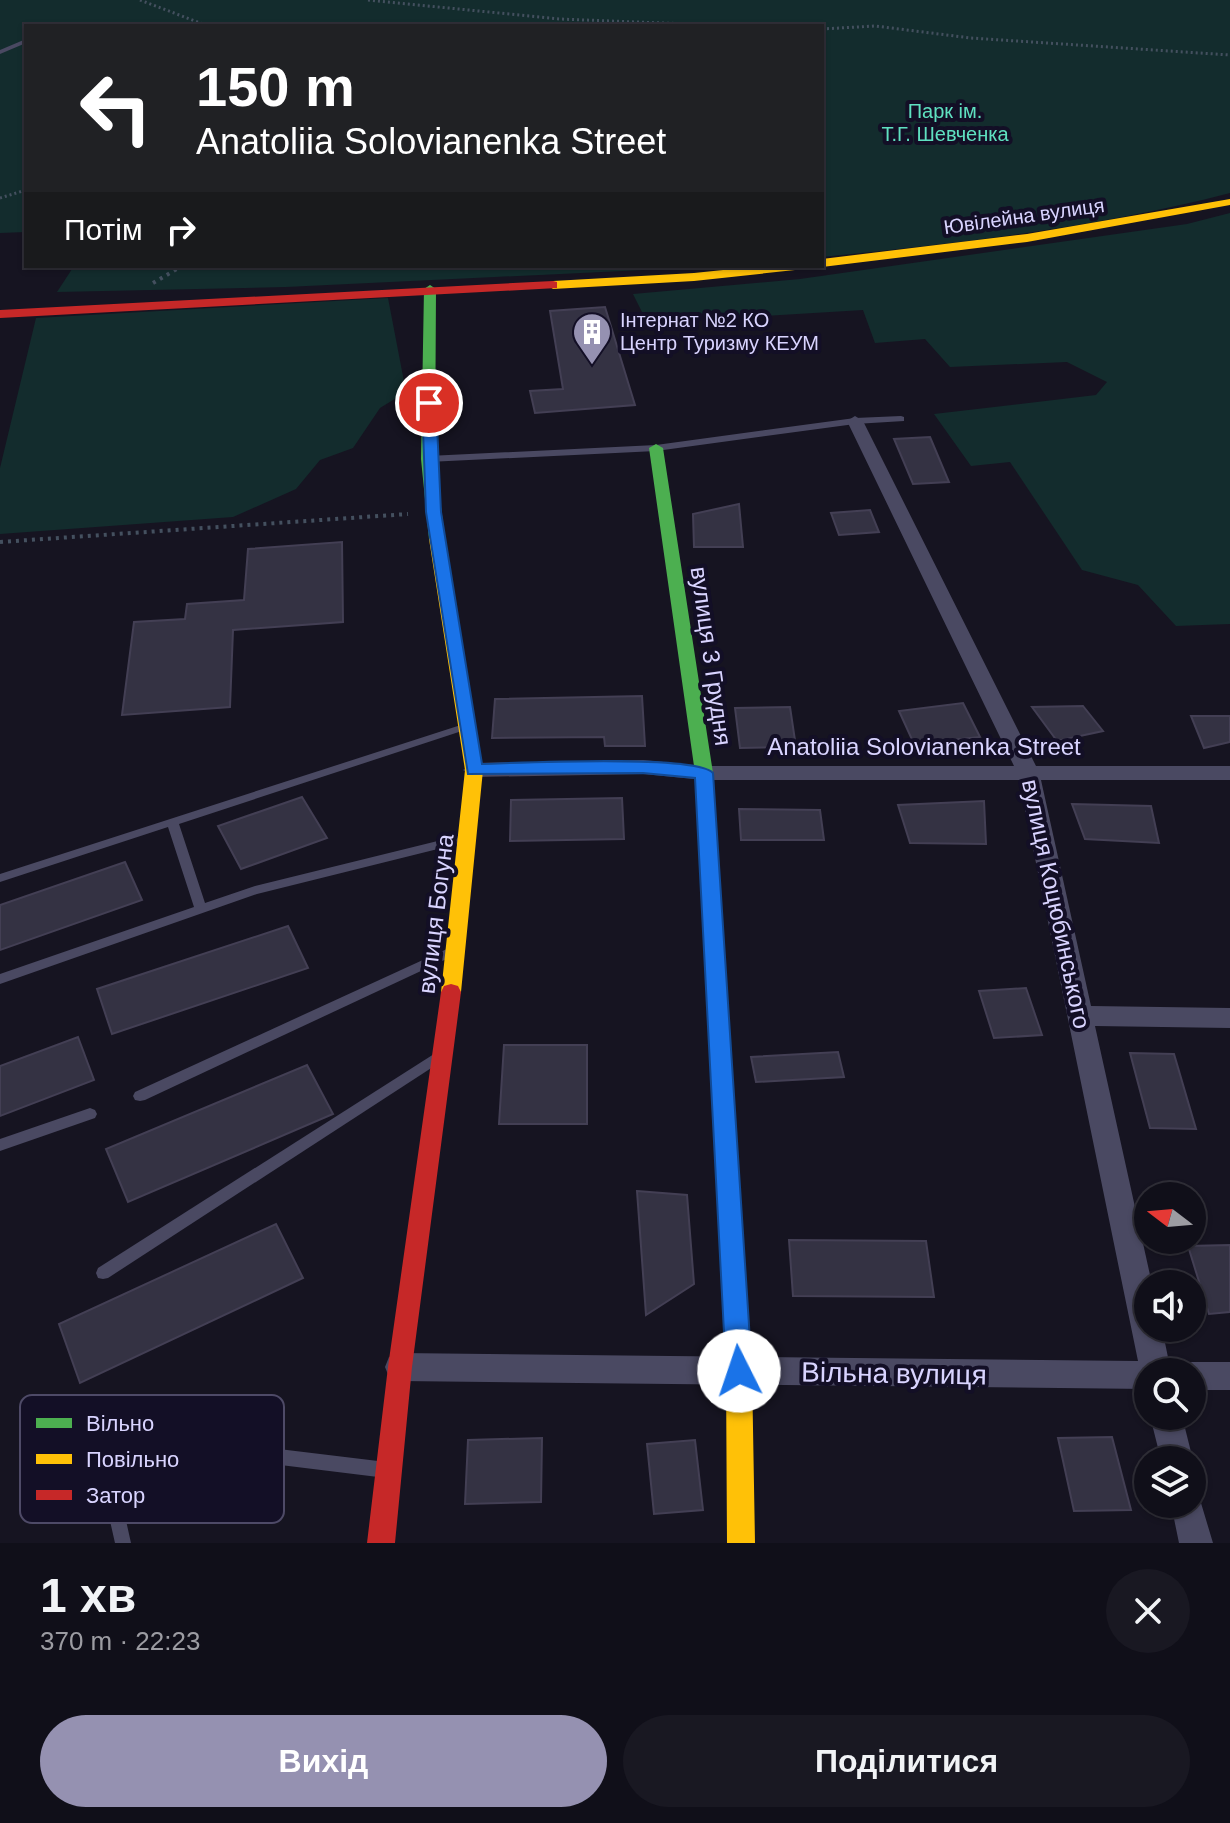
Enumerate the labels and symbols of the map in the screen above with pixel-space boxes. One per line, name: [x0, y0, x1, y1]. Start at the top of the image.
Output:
park label: Парк ім. Т.Г. Шевченка: [881, 100, 1009, 145]
street label: Ювілейна вулиця: [942, 194, 1106, 238]
place label: Інтернат №2 КО Центр Туризму КЕУМ: [620, 309, 819, 354]
building icon: Інтернат №2 КО Центр Туризму КЕУМ: [571, 311, 613, 366]
pin: [395, 369, 463, 437]
street label: вулиця 3 Грудня: [686, 565, 737, 747]
street label: Anatoliia Solovianenka Street: [767, 733, 1081, 760]
street label: вулиця Коцюбинського: [1017, 777, 1096, 1031]
street label: вулиця Богуна: [412, 832, 459, 995]
north arrow: [1134, 1182, 1206, 1254]
position arrow: [697, 1329, 781, 1413]
street label: Вільна вулиця: [801, 1356, 987, 1391]
legend: [20, 1395, 284, 1523]
text: Вільно: [86, 1411, 154, 1436]
text: Повільно: [86, 1447, 179, 1472]
text: Затор: [86, 1483, 145, 1508]

